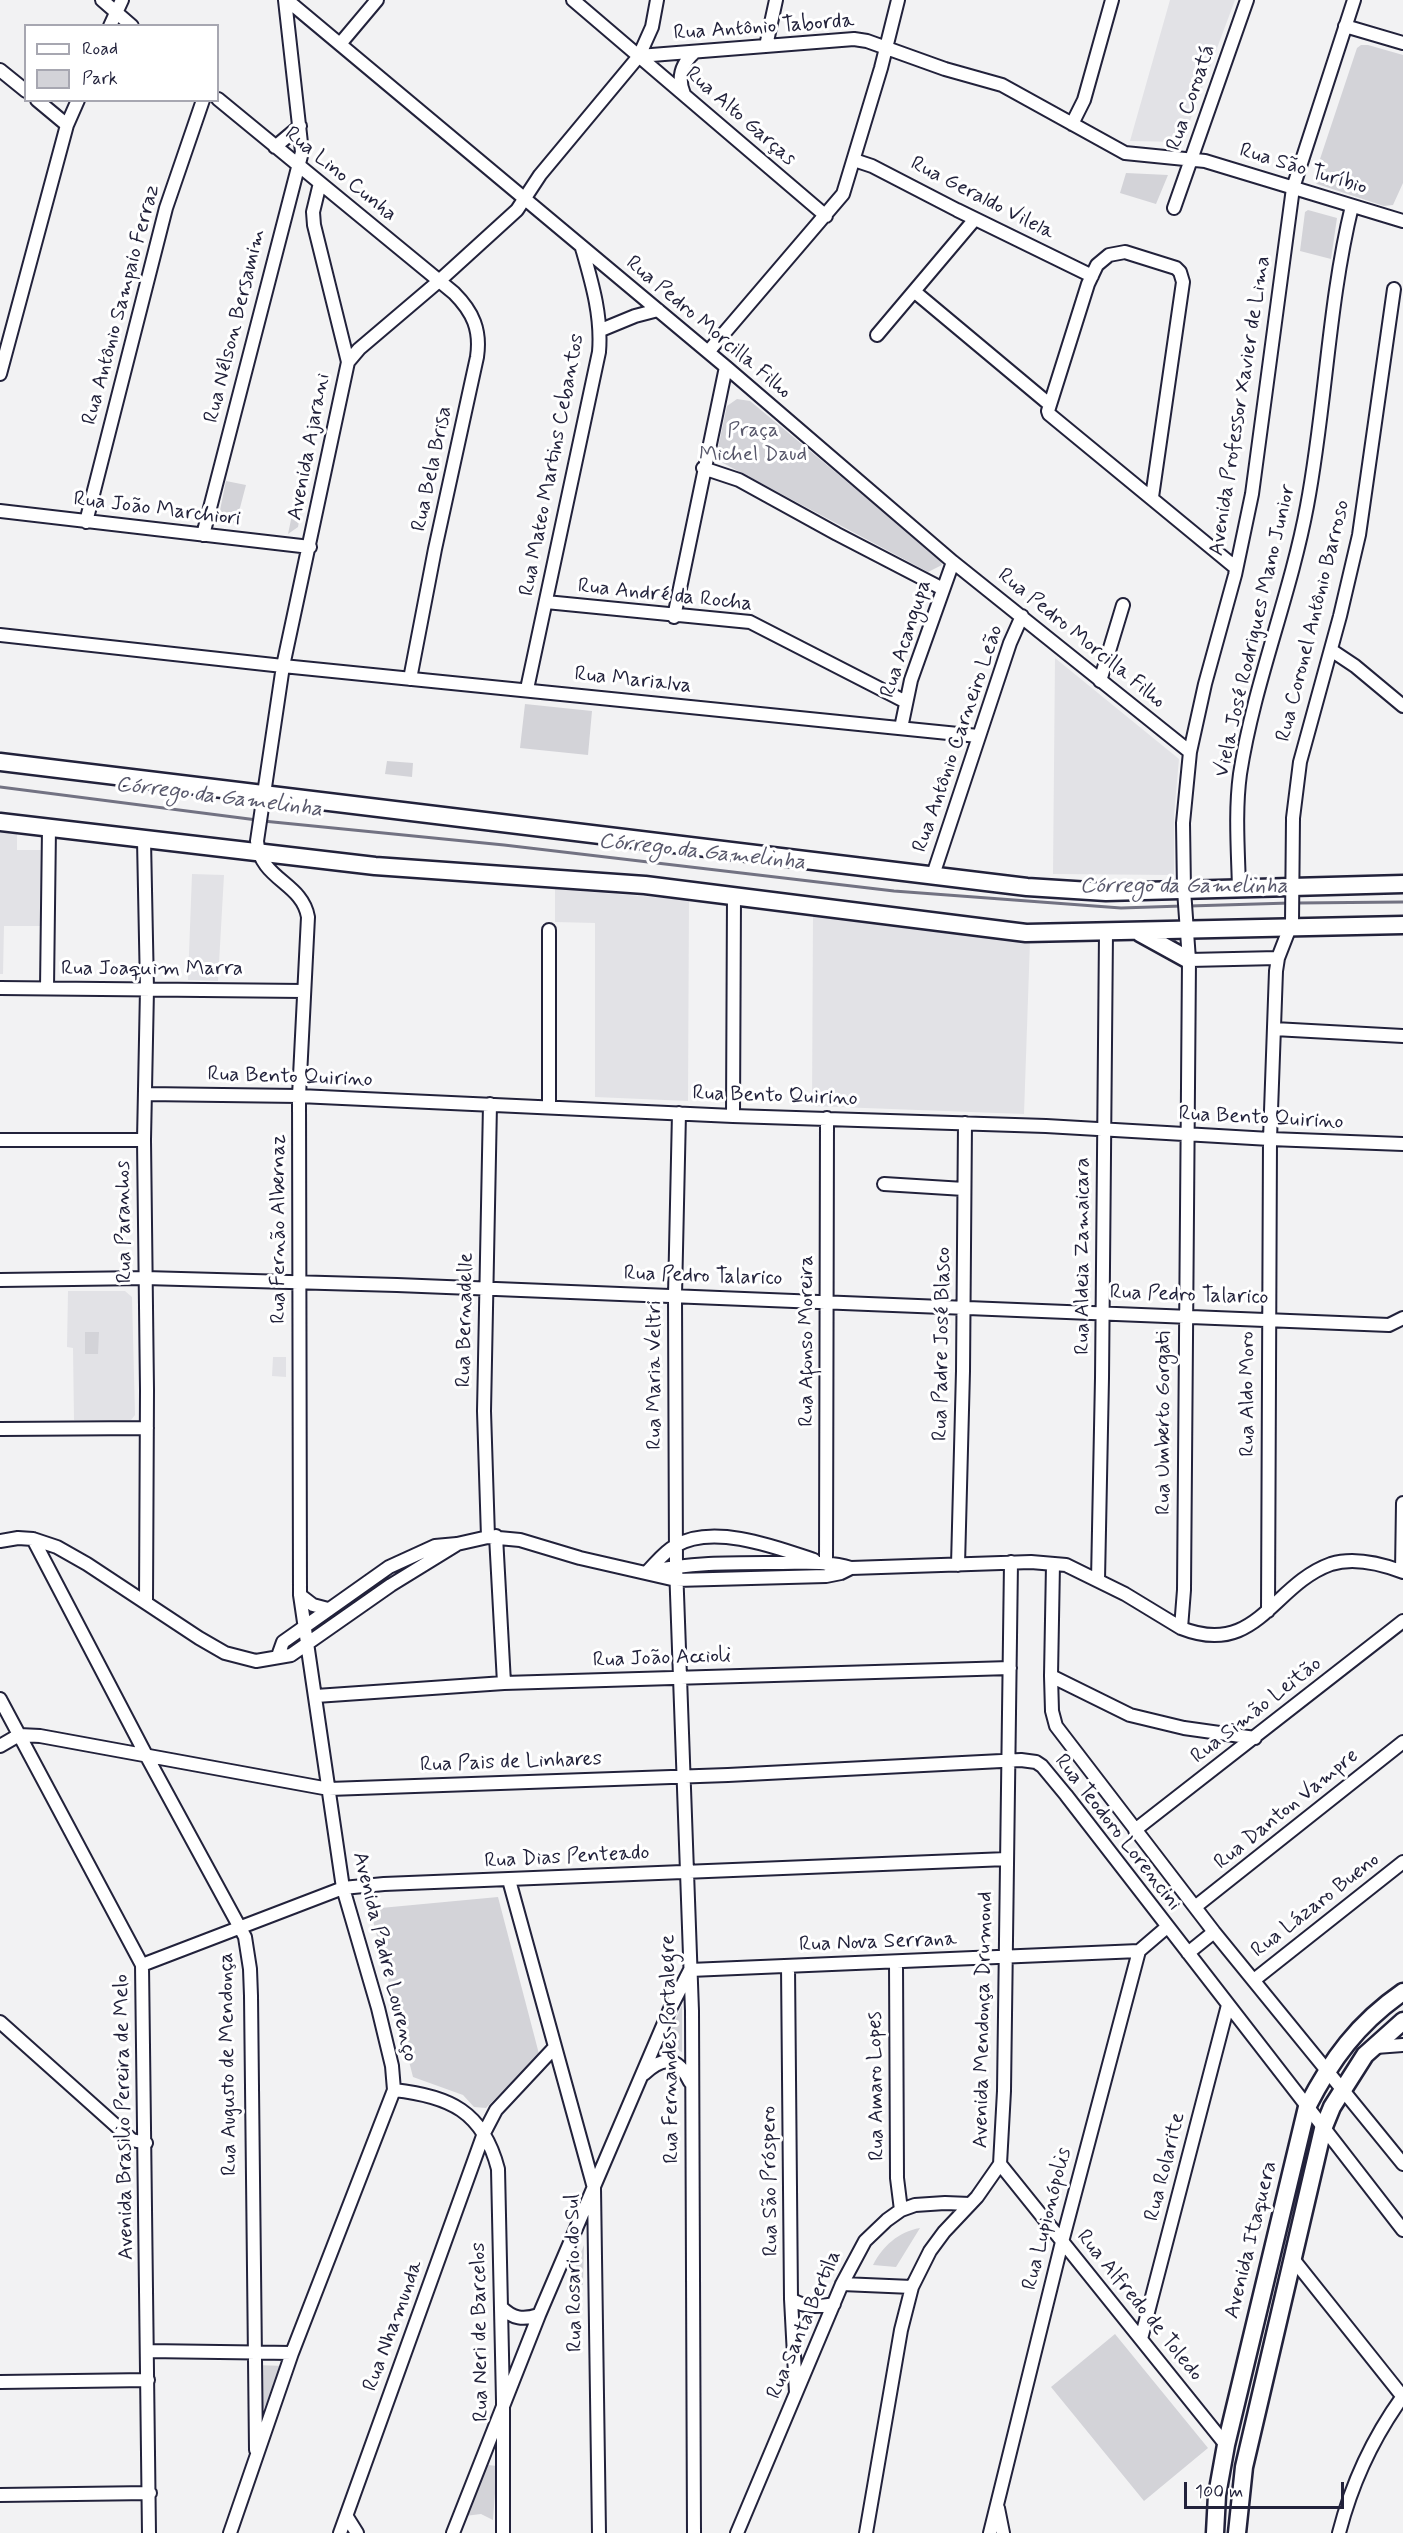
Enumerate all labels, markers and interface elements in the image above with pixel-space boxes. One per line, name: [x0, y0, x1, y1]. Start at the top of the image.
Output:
street label: Rua Antônio Taborda: [673, 9, 855, 47]
legend: [24, 24, 219, 102]
text: Road: [82, 37, 118, 61]
street label: Rua Coroatá: [1162, 42, 1222, 154]
street label: Rua Alto Garças: [679, 62, 801, 172]
text: Park: [82, 67, 118, 91]
street label: Rua Lino Cunha: [279, 122, 401, 228]
street label: Rua São Turíbio: [1236, 139, 1370, 201]
street label: Rua Geraldo Vilela: [906, 152, 1058, 246]
street label: Rua Antônio Sampaio Ferraz: [78, 182, 166, 428]
street label: Rua Nélson Bersamim: [200, 226, 272, 426]
street label: Rua Pedro Morcilla Filho: [620, 251, 796, 405]
street label: Avenida Professor Xavier de Lima: [1205, 254, 1277, 558]
street label: Rua Mateo Martins Cebantos: [515, 332, 591, 598]
street label: Avenida Ajarani: [283, 371, 337, 523]
street label: Rua Bela Brisa: [407, 404, 459, 534]
park label: Praça Michel Daud: [699, 419, 807, 469]
street label: Viela José Rodrigues Mano Junior: [1210, 482, 1302, 780]
street label: Rua João Marchiori: [72, 487, 242, 533]
street label: Rua Coronel Antônio Barroso: [1272, 497, 1356, 745]
street label: Rua Pedro Morcilla Filho: [992, 563, 1170, 715]
street label: Rua André da Rocha: [576, 574, 754, 618]
street label: Rua Acangupa: [876, 577, 938, 701]
street label: Rua Antônio Carneiro Leão: [908, 622, 1010, 856]
street label: Rua Marialva: [573, 662, 693, 700]
water label: Córrego da Gamelinha: [114, 772, 324, 824]
water label: Córrego da Gamelinha: [597, 829, 807, 877]
water label: Córrego da Gamelinha: [1080, 874, 1288, 900]
street label: Rua Joaquim Marra: [61, 957, 243, 983]
street label: Rua Bento Quirino: [207, 1063, 373, 1093]
street label: Rua Bento Quirino: [692, 1082, 858, 1112]
street label: Rua Bento Quirino: [1178, 1102, 1344, 1136]
street label: Rua Fernão Albernaz: [267, 1134, 293, 1324]
street label: Rua Aldeia Zamaicara: [1071, 1157, 1097, 1355]
street label: Rua Paranhos: [111, 1160, 139, 1284]
street label: Rua Padre José Blasco: [929, 1247, 957, 1441]
street label: Rua Bernadelle: [452, 1252, 480, 1388]
street label: Rua Afonso Moreira: [795, 1255, 821, 1427]
street label: Rua Pedro Talarico: [623, 1262, 783, 1292]
street label: Rua Pedro Talarico: [1109, 1281, 1269, 1311]
street label: Rua Maria Veltri: [643, 1300, 669, 1450]
street label: Rua Umberto Gorgati: [1152, 1331, 1178, 1515]
street label: Rua Aldo Moro: [1236, 1331, 1262, 1457]
street label: Rua João Accioli: [592, 1644, 732, 1674]
street label: Rua Simão Leitão: [1187, 1652, 1327, 1770]
street label: Rua Danton Vampre: [1210, 1744, 1364, 1876]
street label: Rua Pais de Linhares: [420, 1747, 602, 1779]
street label: Rua Teodoro Lorencini: [1048, 1750, 1186, 1916]
street label: Rua Dias Penteado: [484, 1841, 650, 1875]
street label: Rua Lázaro Bueno: [1247, 1848, 1385, 1964]
street label: Avenida Padre Lourenço: [346, 1849, 422, 2065]
street label: Avenida Mendonça Drumond: [969, 1891, 999, 2149]
street label: Rua Nova Serrana: [799, 1928, 957, 1958]
street label: Rua Fernandes Portalegre: [656, 1934, 686, 2164]
street label: Rua Augusto de Mendonça: [214, 1952, 244, 2176]
street label: Avenida Brasilio Pereira de Melo: [110, 1974, 140, 2260]
street label: Rua Amaro Lopes: [863, 2011, 891, 2161]
street label: Rua São Próspero: [757, 2106, 785, 2256]
street label: Rua Rolarite: [1140, 2110, 1192, 2224]
street label: Rua Lupionópolis: [1018, 2145, 1078, 2293]
street label: Avenida Itaquera: [1220, 2159, 1284, 2321]
street label: Rua Rosario do Sul: [561, 2194, 589, 2352]
street label: Rua Alfredo de Toledo: [1070, 2225, 1208, 2387]
street label: Rua Neri de Barcelos: [467, 2242, 495, 2422]
street label: Rua Santa Bertila: [762, 2247, 848, 2403]
street label: Rua Nhamunda: [359, 2257, 429, 2395]
scale bar: [1187, 2470, 1348, 2508]
text: 100 m: [1195, 2480, 1243, 2504]

